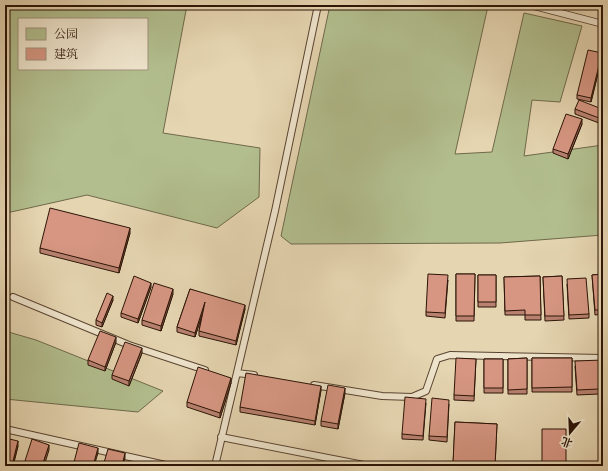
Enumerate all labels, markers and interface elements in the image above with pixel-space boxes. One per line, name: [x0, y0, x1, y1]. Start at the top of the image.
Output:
legend: [18, 18, 148, 70]
text: 公园: [54, 28, 78, 41]
text: 建筑: [54, 47, 78, 61]
north arrow: [550, 413, 590, 453]
text: 北: [560, 434, 574, 449]

